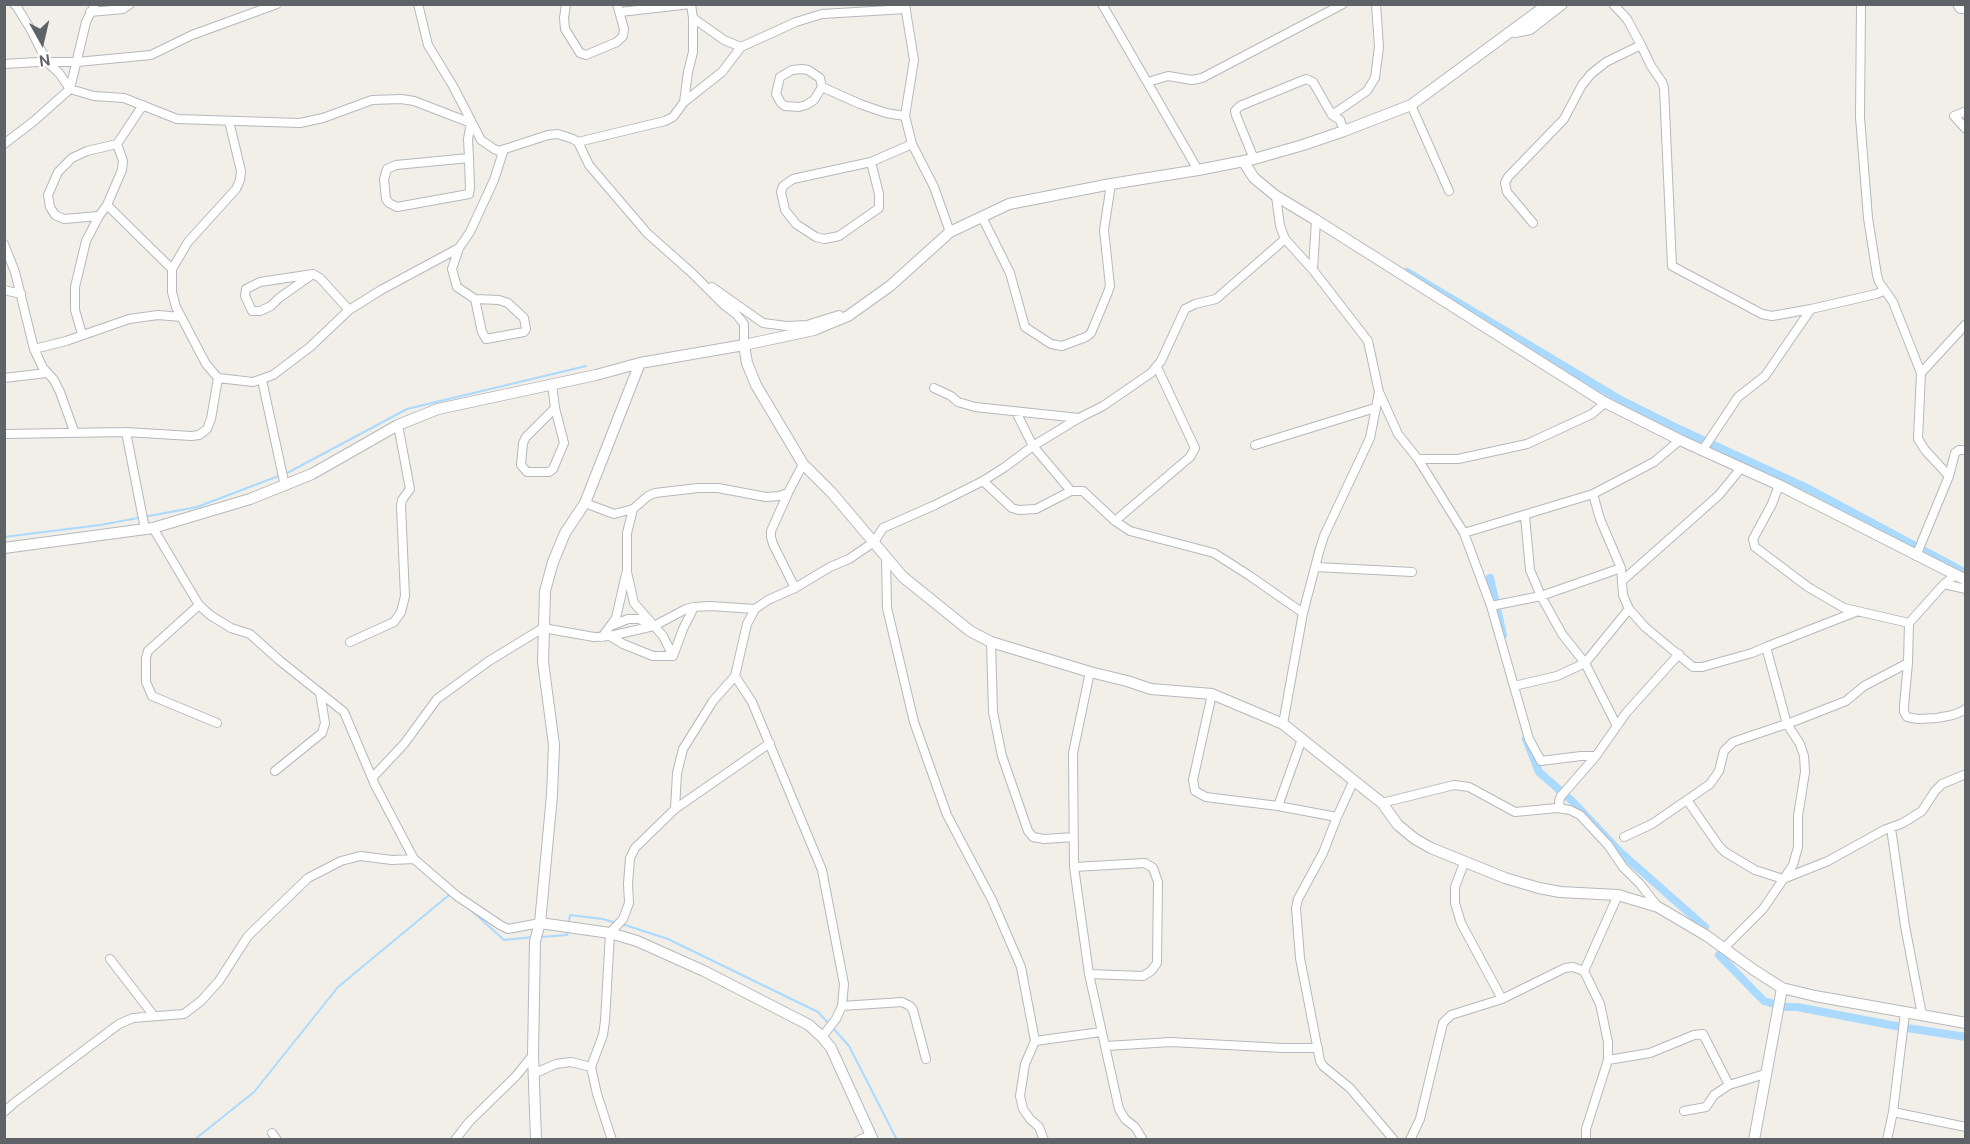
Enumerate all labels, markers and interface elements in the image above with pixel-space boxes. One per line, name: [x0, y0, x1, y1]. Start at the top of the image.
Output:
north arrow: [12, 12, 72, 72]
text: N: [38, 50, 51, 71]

